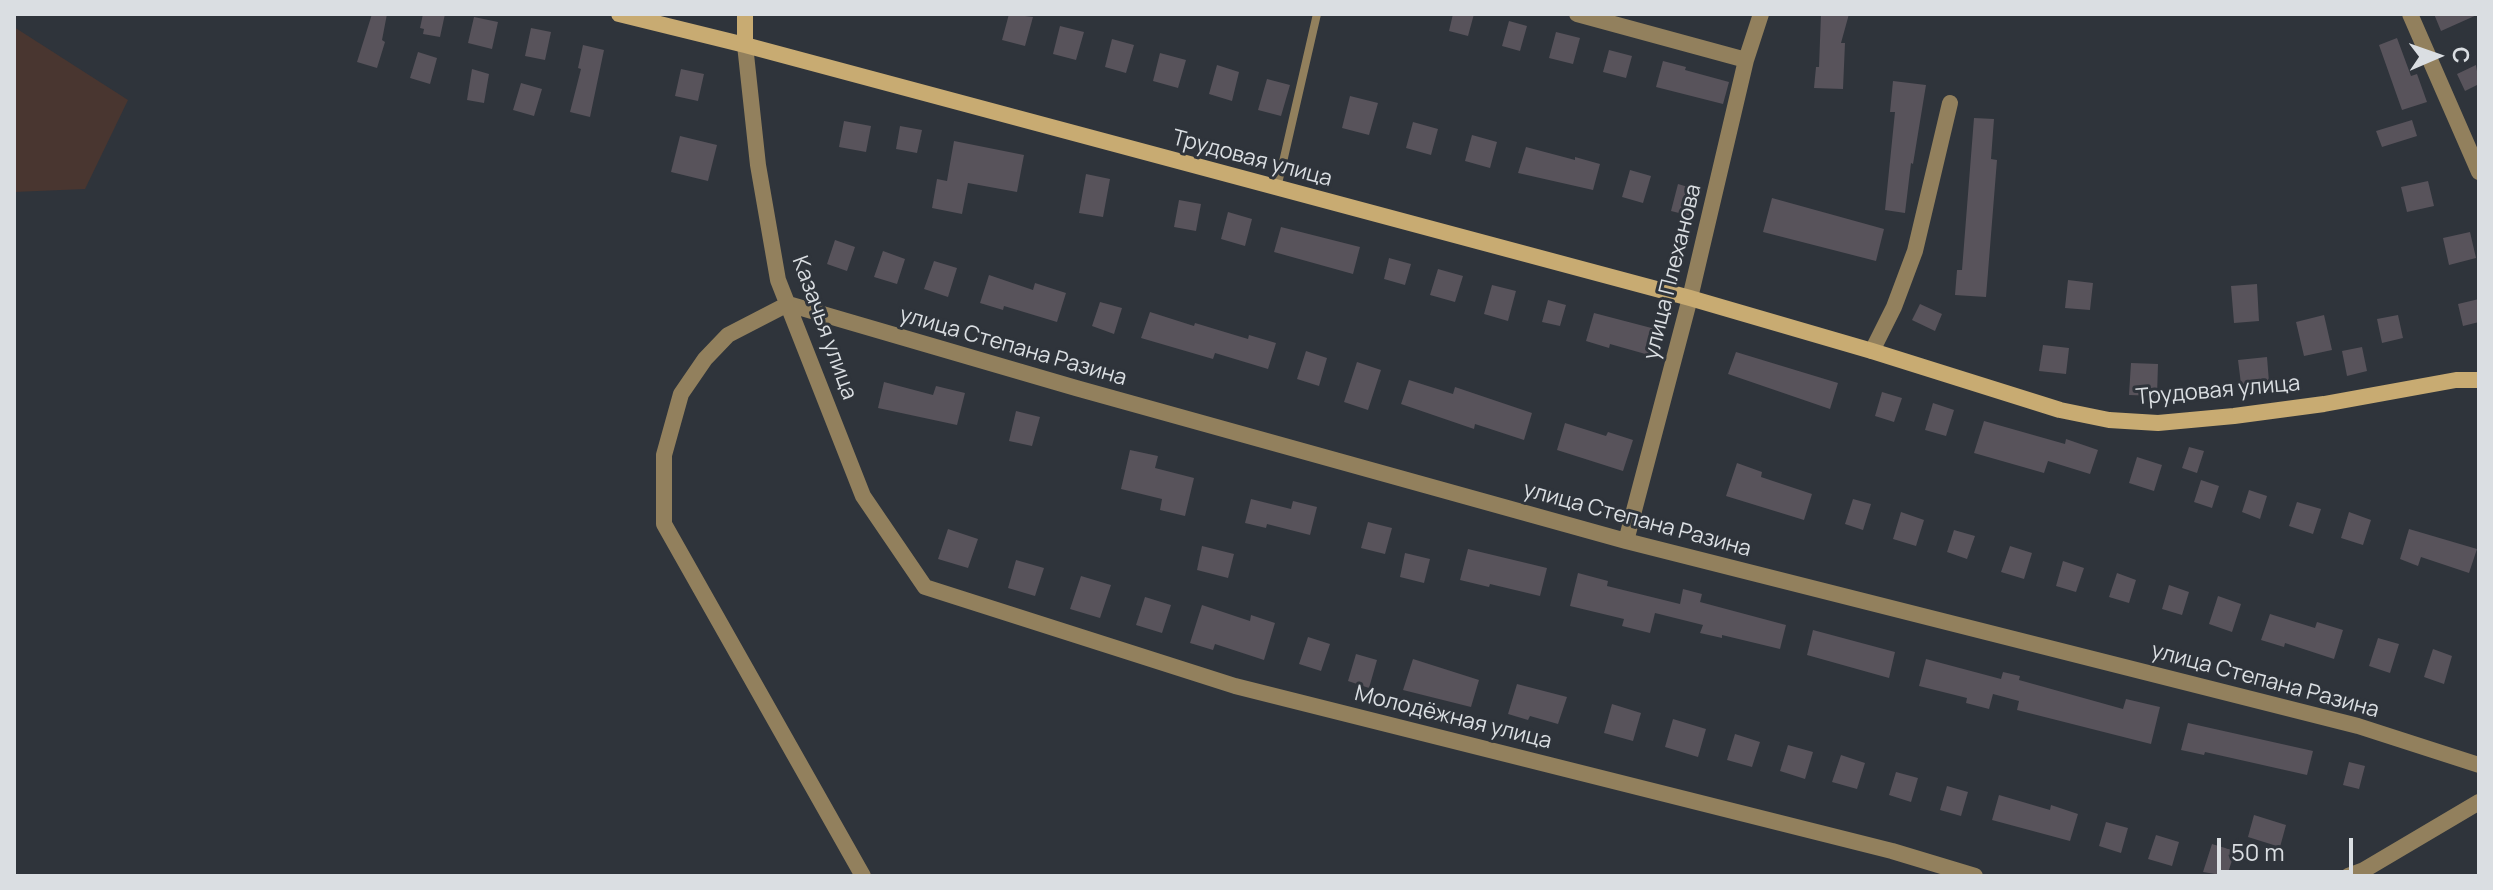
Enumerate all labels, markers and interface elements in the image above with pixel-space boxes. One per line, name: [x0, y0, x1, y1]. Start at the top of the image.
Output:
north arrow: [2397, 16, 2477, 96]
text: С: [2446, 47, 2476, 64]
street label: Трудовая улица: [1169, 125, 1335, 193]
street label: улица Плеханова: [1638, 181, 1708, 363]
street label: Казачья улица: [786, 253, 862, 403]
street label: улица Степана Разина: [896, 302, 1130, 392]
street label: Трудовая улица: [2135, 371, 2301, 411]
street label: улица Степана Разина: [1520, 477, 1754, 563]
street label: улица Степана Разина: [2148, 638, 2382, 724]
street label: Молодёжная улица: [1352, 681, 1554, 755]
scale bar: [2221, 822, 2357, 872]
text: 50 m: [2231, 835, 2285, 868]

